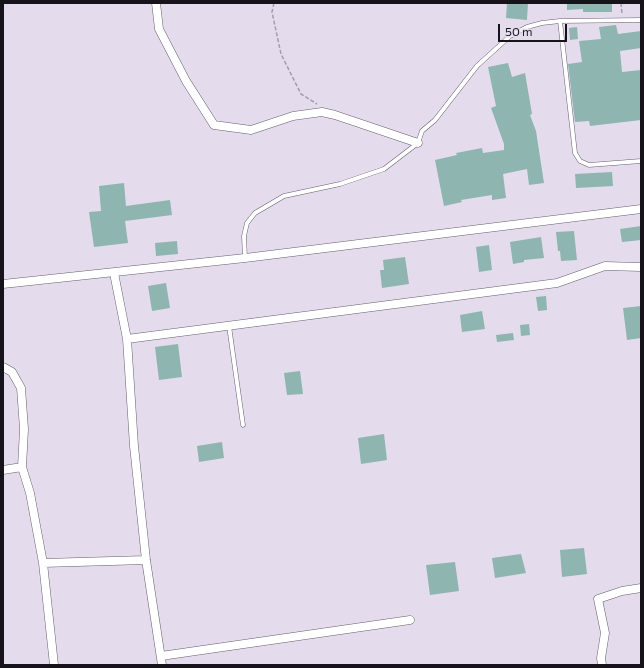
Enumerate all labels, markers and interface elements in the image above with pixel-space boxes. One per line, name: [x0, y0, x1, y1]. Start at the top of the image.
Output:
scale bar: [500, 16, 569, 42]
text: 50 m: [505, 24, 533, 38]

